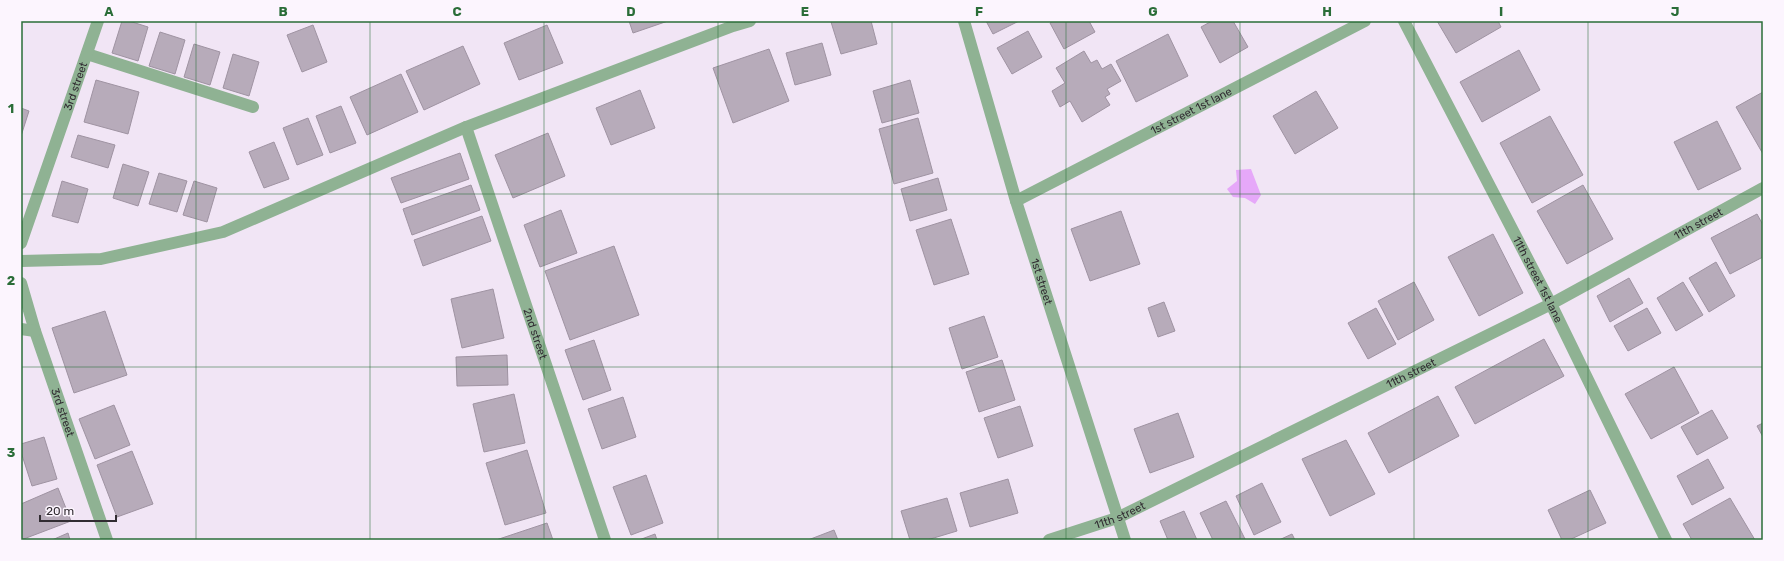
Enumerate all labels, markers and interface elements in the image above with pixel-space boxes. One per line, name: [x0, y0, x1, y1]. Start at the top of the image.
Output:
text: A: [104, 4, 114, 19]
text: B: [278, 4, 288, 19]
text: C: [452, 4, 462, 19]
text: D: [626, 4, 636, 19]
text: E: [801, 4, 809, 19]
text: F: [975, 4, 983, 19]
text: G: [1148, 4, 1158, 19]
text: H: [1322, 4, 1332, 19]
text: I: [1499, 4, 1503, 19]
text: J: [1671, 4, 1679, 19]
street label: 3rd street: [61, 60, 91, 112]
street label: 1st street 1st lane: [1149, 85, 1234, 137]
text: 1: [8, 101, 14, 116]
street label: 11th street: [1672, 205, 1726, 243]
street label: 11th street 1st lane: [1510, 234, 1565, 325]
street label: 1st street: [1028, 257, 1055, 307]
text: 2: [7, 273, 15, 288]
street label: 2nd street: [520, 307, 550, 362]
street label: 11th street: [1384, 356, 1439, 391]
street label: 3rd street: [48, 386, 77, 439]
text: 3: [7, 445, 16, 460]
scale bar: [40, 497, 116, 523]
street label: 11th street: [1093, 499, 1148, 532]
text: 20 m: [46, 504, 74, 518]

